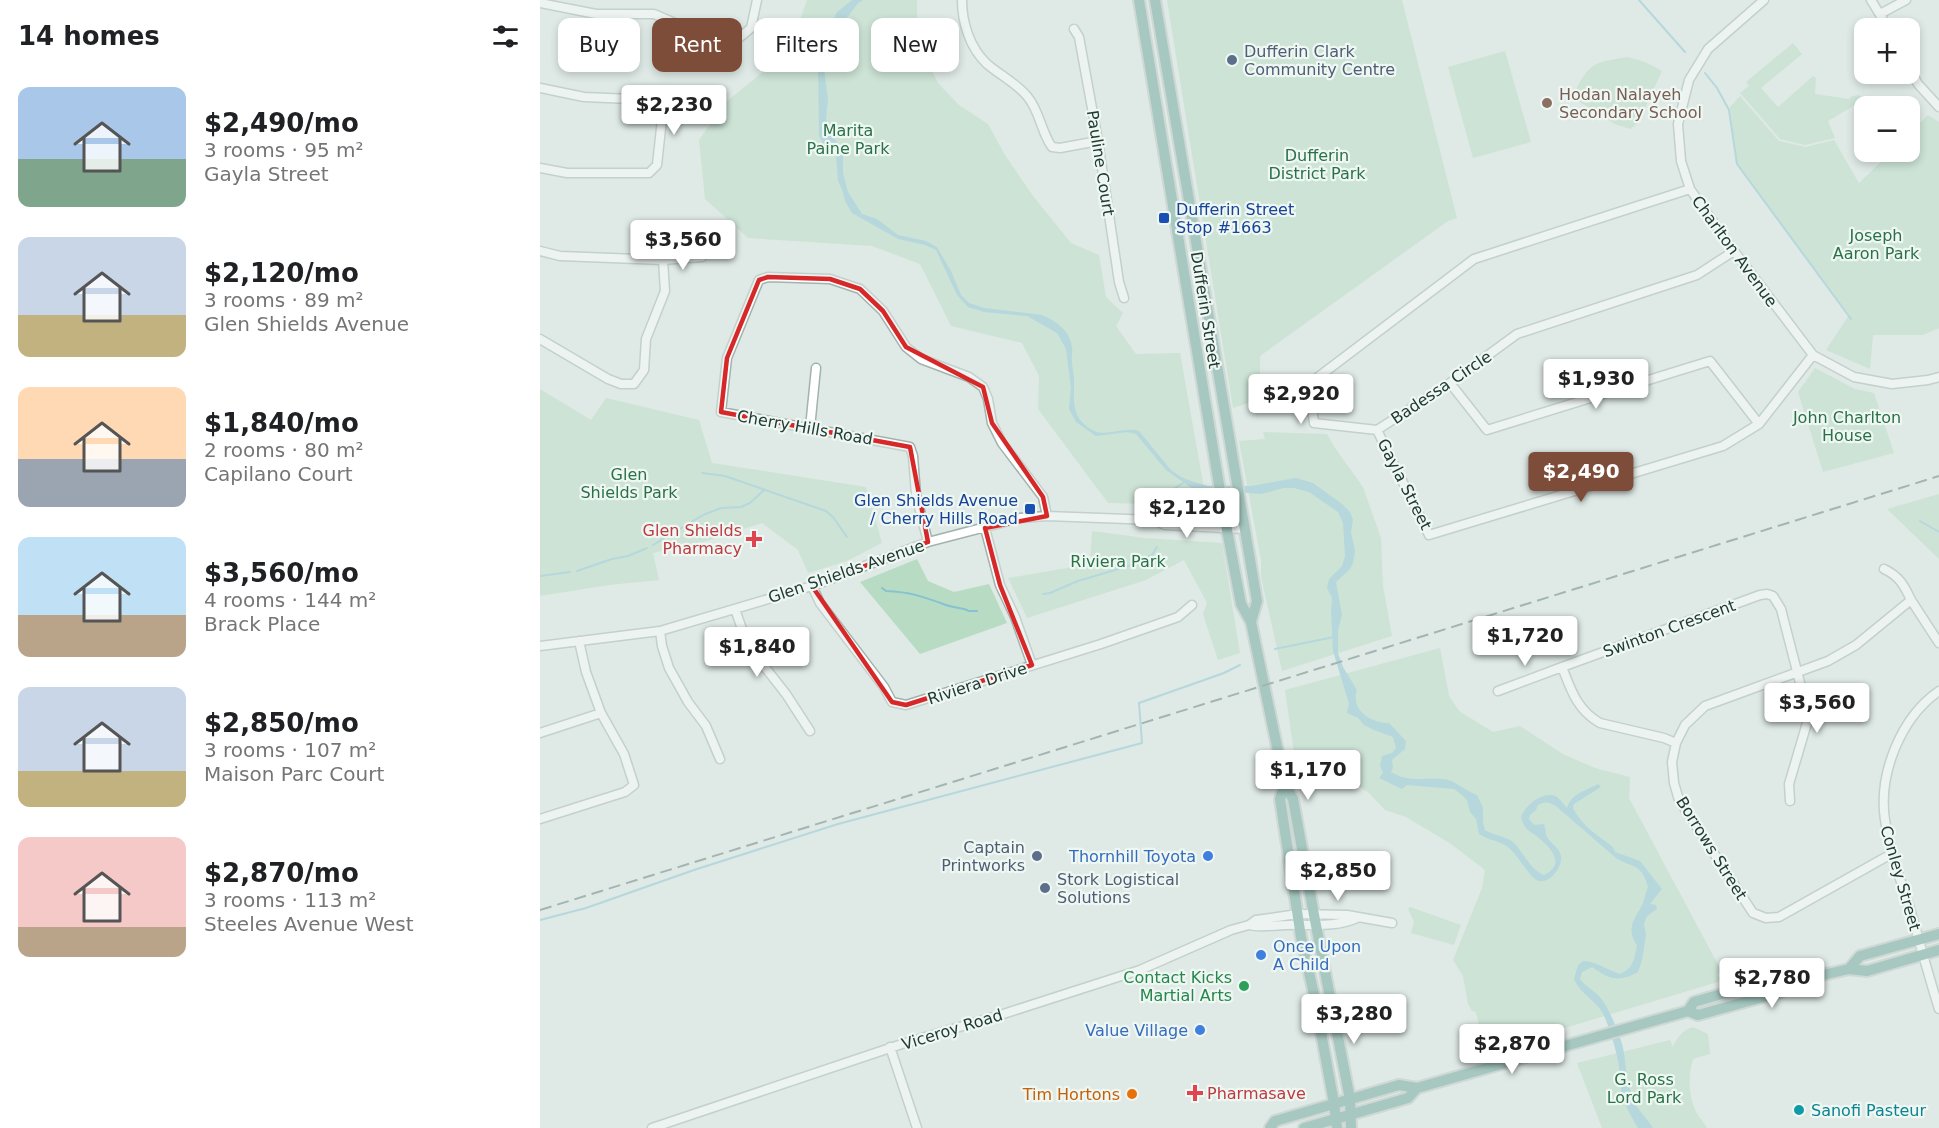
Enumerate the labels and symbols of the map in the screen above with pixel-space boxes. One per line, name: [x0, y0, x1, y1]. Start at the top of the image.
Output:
place label: Dufferin Clark Community Centre: [1244, 42, 1395, 79]
marker: Dufferin Clark Community Centre: [1225, 53, 1239, 67]
pin: $2,230: [625, 85, 723, 136]
place label: Hodan Nalayeh Secondary School: [1559, 85, 1702, 122]
marker: Hodan Nalayeh Secondary School: [1540, 96, 1554, 110]
street label: Pauline Court: [1083, 109, 1118, 217]
park label: Marita Paine Park: [807, 121, 890, 158]
park label: Dufferin District Park: [1268, 146, 1366, 183]
street label: Charlton Avenue: [1688, 192, 1781, 311]
place label: Dufferin Street Stop #1663: [1176, 200, 1294, 237]
marker: Dufferin Street Stop #1663: [1157, 211, 1171, 225]
pin: $3,560: [634, 220, 732, 271]
park label: Joseph Aaron Park: [1833, 226, 1920, 263]
street label: Dufferin Street: [1187, 250, 1224, 370]
street label: Badessa Circle: [1387, 347, 1495, 428]
pin: $1,930: [1547, 359, 1645, 410]
pin: $2,920: [1252, 374, 1350, 425]
street label: Cherry Hills Road: [736, 406, 874, 449]
park label: John Charlton House: [1792, 408, 1901, 445]
street label: Gayla Street: [1373, 436, 1436, 533]
pin: $2,490: [1532, 452, 1630, 503]
park label: Glen Shields Park: [580, 465, 678, 502]
pin: $2,120: [1138, 488, 1236, 539]
place label: Glen Shields Avenue / Cherry Hills Road: [854, 491, 1018, 528]
marker: Glen Shields Avenue / Cherry Hills Road: [1023, 502, 1037, 516]
place label: Glen Shields Pharmacy: [643, 521, 742, 558]
marker: Glen Shields Pharmacy: [747, 532, 761, 546]
street label: Glen Shields Avenue: [766, 536, 927, 607]
park label: Riviera Park: [1070, 552, 1166, 571]
street label: Swinton Crescent: [1600, 596, 1738, 661]
pin: $1,720: [1476, 616, 1574, 667]
pin: $1,840: [708, 627, 806, 678]
street label: Riviera Drive: [925, 658, 1029, 708]
pin: $3,560: [1768, 683, 1866, 734]
pin: $1,170: [1259, 750, 1357, 801]
street label: Borrows Street: [1672, 793, 1751, 903]
street label: Conley Street: [1876, 823, 1925, 933]
place label: Captain Printworks: [941, 838, 1025, 875]
place label: Thornhill Toyota: [1068, 847, 1196, 866]
marker: Captain Printworks: [1030, 849, 1044, 863]
marker: Thornhill Toyota: [1201, 849, 1215, 863]
pin: $2,850: [1289, 851, 1387, 902]
place label: Stork Logistical Solutions: [1057, 870, 1179, 907]
marker: Stork Logistical Solutions: [1038, 881, 1052, 895]
place label: Once Upon A Child: [1273, 937, 1361, 974]
marker: Once Upon A Child: [1254, 948, 1268, 962]
pin: $2,780: [1723, 958, 1821, 1009]
place label: Contact Kicks Martial Arts: [1123, 968, 1232, 1005]
marker: Contact Kicks Martial Arts: [1237, 979, 1251, 993]
pin: $3,280: [1305, 994, 1403, 1045]
street label: Viceroy Road: [899, 1005, 1005, 1054]
place label: Value Village: [1085, 1021, 1188, 1040]
marker: Value Village: [1193, 1023, 1207, 1037]
pin: $2,870: [1463, 1024, 1561, 1075]
park label: G. Ross Lord Park: [1607, 1070, 1682, 1107]
place label: Pharmasave: [1207, 1084, 1306, 1103]
place label: Tim Hortons: [1022, 1085, 1120, 1104]
marker: Pharmasave: [1188, 1086, 1202, 1100]
marker: Tim Hortons: [1125, 1087, 1139, 1101]
place label: Sanofi Pasteur: [1811, 1101, 1926, 1120]
marker: Sanofi Pasteur: [1792, 1103, 1806, 1117]

